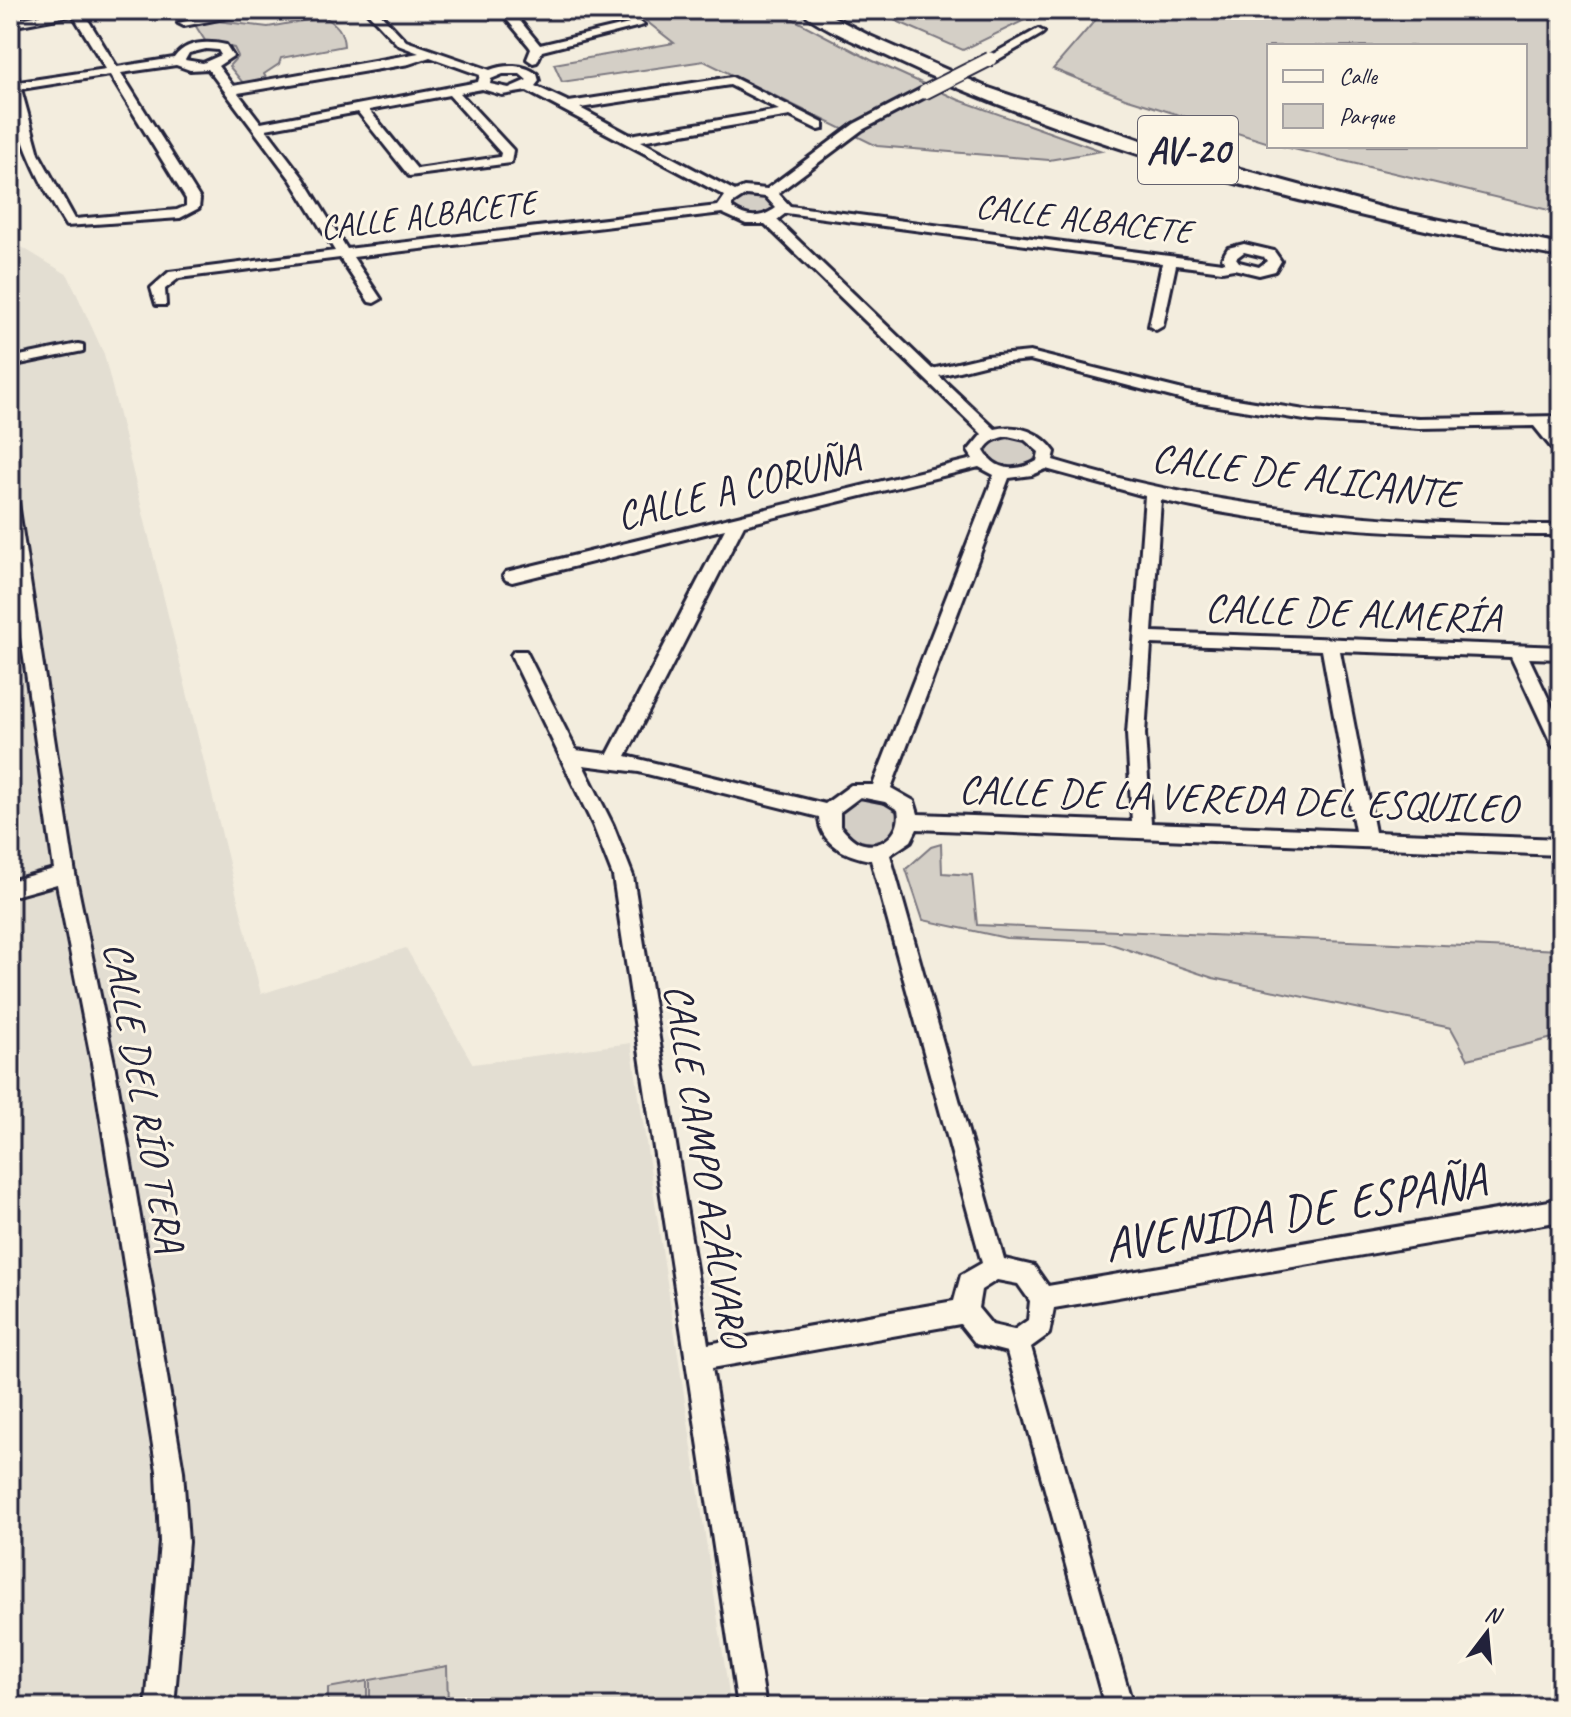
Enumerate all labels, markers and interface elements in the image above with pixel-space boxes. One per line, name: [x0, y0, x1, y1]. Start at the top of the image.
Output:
legend: [1267, 44, 1527, 148]
text: Calle: [1339, 61, 1379, 91]
text: Parque: [1339, 101, 1396, 131]
road number: AV-20: [1138, 116, 1238, 184]
street label: CALLE ALBACETE: [318, 179, 543, 249]
street label: CALLE ALBACETE: [974, 184, 1199, 254]
street label: CALLE A CORUÑA: [611, 432, 867, 541]
street label: CALLE DE ALICANTE: [1149, 432, 1465, 520]
street label: CALLE DE ALMERÍA: [1204, 583, 1504, 643]
street label: CALLE DE LA VEREDA DEL ESQUILEO: [958, 764, 1522, 834]
street label: CALLE DEL RÍO TERA: [92, 938, 196, 1257]
street label: CALLE CAMPO AZÁLVARO: [653, 981, 760, 1354]
street label: AVENIDA DE ESPAÑA: [1100, 1149, 1492, 1275]
north arrow: [1447, 1593, 1527, 1673]
text: N: [1482, 1599, 1506, 1631]

